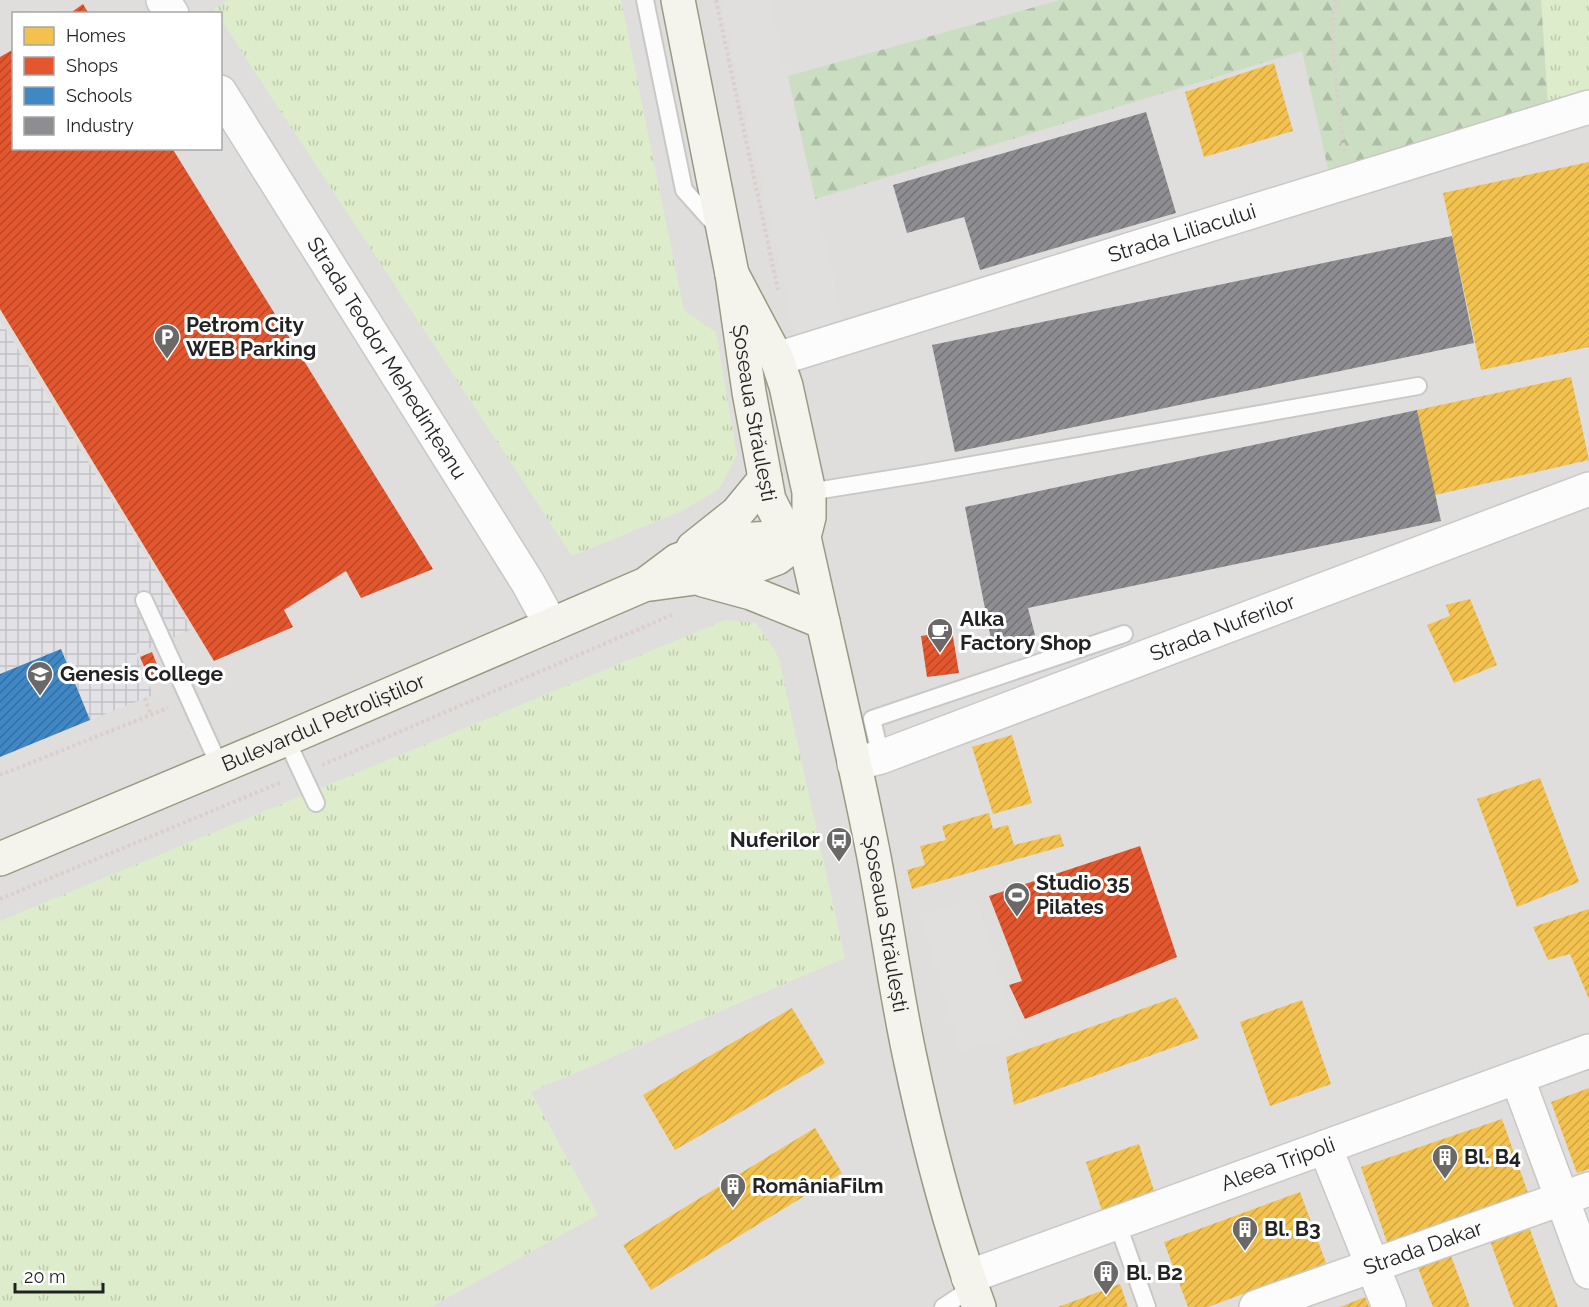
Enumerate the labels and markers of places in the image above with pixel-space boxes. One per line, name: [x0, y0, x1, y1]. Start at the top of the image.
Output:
place label: Petrom City WEB Parking: [186, 312, 316, 361]
parking icon: Petrom City WEB Parking: [152, 322, 182, 360]
place label: Alka Factory Shop: [960, 606, 1091, 655]
cafe icon: Alka Factory Shop: [925, 616, 955, 654]
school or university icon: Genesis College: [25, 659, 55, 697]
place label: Genesis College: [60, 661, 224, 686]
bus stop icon: Nuferilor: [824, 825, 854, 863]
place label: Nuferilor: [730, 827, 820, 852]
place label: Studio 35 Pilates: [1036, 870, 1130, 919]
sports icon: Studio 35 Pilates: [1002, 880, 1032, 918]
building icon: Bl. B4: [1430, 1142, 1460, 1180]
place label: Bl. B4: [1464, 1144, 1521, 1169]
building icon: RomâniaFilm: [718, 1171, 748, 1209]
place label: RomâniaFilm: [752, 1173, 884, 1198]
building icon: Bl. B3: [1230, 1214, 1260, 1252]
place label: Bl. B3: [1264, 1216, 1321, 1241]
building icon: Bl. B2: [1091, 1258, 1121, 1296]
place label: Bl. B2: [1126, 1260, 1183, 1285]

